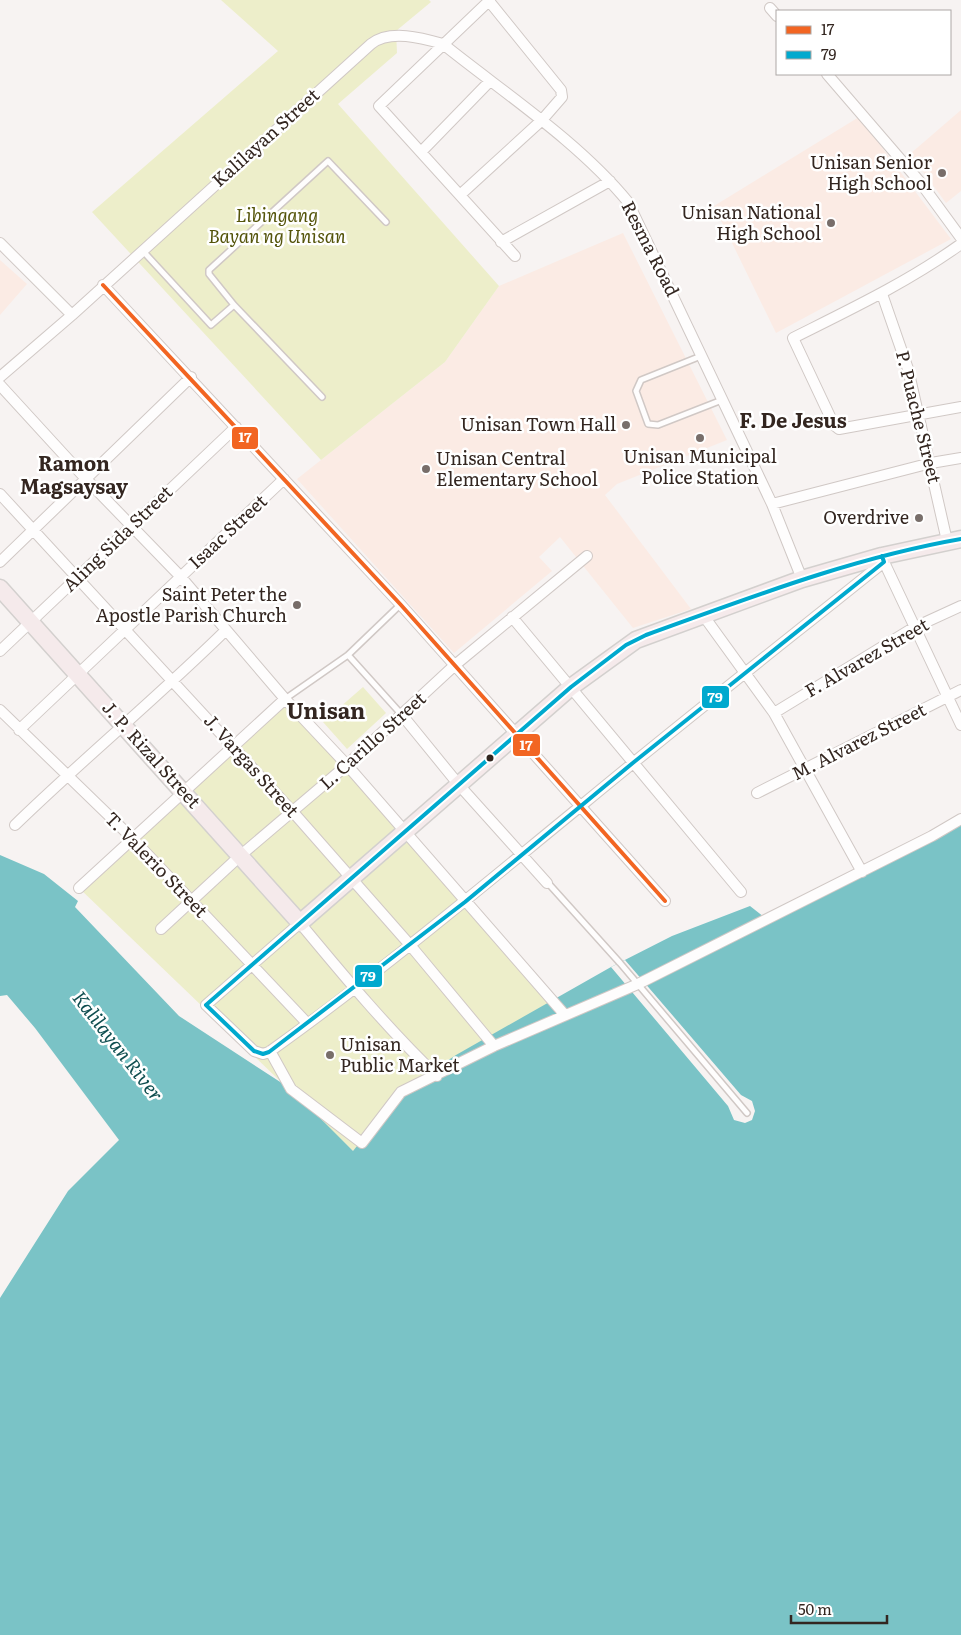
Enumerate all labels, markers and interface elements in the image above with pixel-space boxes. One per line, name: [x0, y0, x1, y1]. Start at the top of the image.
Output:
legend: [776, 10, 951, 75]
text: 17: [821, 17, 835, 40]
text: 79: [821, 42, 837, 65]
street label: Kalilayan Street: [205, 81, 325, 193]
place label: Unisan Senior High School: [810, 148, 932, 196]
marker: Unisan Senior High School: [936, 167, 948, 179]
street label: Resma Road: [616, 196, 687, 301]
place label: Unisan National High School: [681, 198, 821, 246]
park label: Libingang Bayan ng Unisan: [208, 201, 346, 249]
marker: Unisan National High School: [825, 217, 837, 229]
street label: P. Puache Street: [890, 347, 949, 487]
district label: F. De Jesus: [739, 404, 847, 434]
place label: Unisan Town Hall: [460, 410, 616, 437]
marker: Unisan Town Hall: [620, 419, 632, 431]
line badge: 17: [231, 426, 259, 450]
text: 17: [239, 426, 252, 446]
marker: Unisan Municipal Police Station: [694, 432, 706, 444]
place label: Unisan Municipal Police Station: [623, 442, 777, 490]
place label: Unisan Central Elementary School: [436, 444, 598, 492]
district label: Ramon Magsaysay: [20, 447, 129, 500]
marker: Unisan Central Elementary School: [420, 463, 432, 475]
street label: Aling Sida Street: [56, 478, 178, 597]
street label: Isaac Street: [182, 487, 273, 574]
place label: Overdrive: [823, 503, 909, 530]
marker: Overdrive: [913, 512, 925, 524]
place label: Saint Peter the Apostle Parish Church: [96, 580, 287, 628]
marker: Saint Peter the Apostle Parish Church: [291, 599, 303, 611]
street label: F. Alvarez Street: [799, 610, 934, 703]
street label: L. Carillo Street: [313, 684, 432, 795]
line badge: 79: [701, 685, 730, 709]
text: 79: [707, 686, 723, 706]
district label: Unisan: [287, 693, 365, 726]
street label: J. P. Rizal Street: [96, 694, 208, 814]
street label: M. Alvarez Street: [786, 695, 931, 786]
street label: J. Vargas Street: [198, 707, 307, 823]
line badge: 17: [512, 733, 541, 757]
text: 17: [520, 734, 533, 754]
unlabelled marker: [485, 753, 495, 763]
street label: T. Valerio Street: [99, 805, 215, 923]
line badge: 79: [354, 964, 383, 988]
text: 79: [360, 965, 376, 985]
water label: Kalilayan River: [67, 984, 171, 1107]
place label: Unisan Public Market: [340, 1030, 460, 1078]
marker: Unisan Public Market: [324, 1049, 336, 1061]
scale bar: [791, 1592, 887, 1624]
text: 50 m: [798, 1597, 832, 1620]

